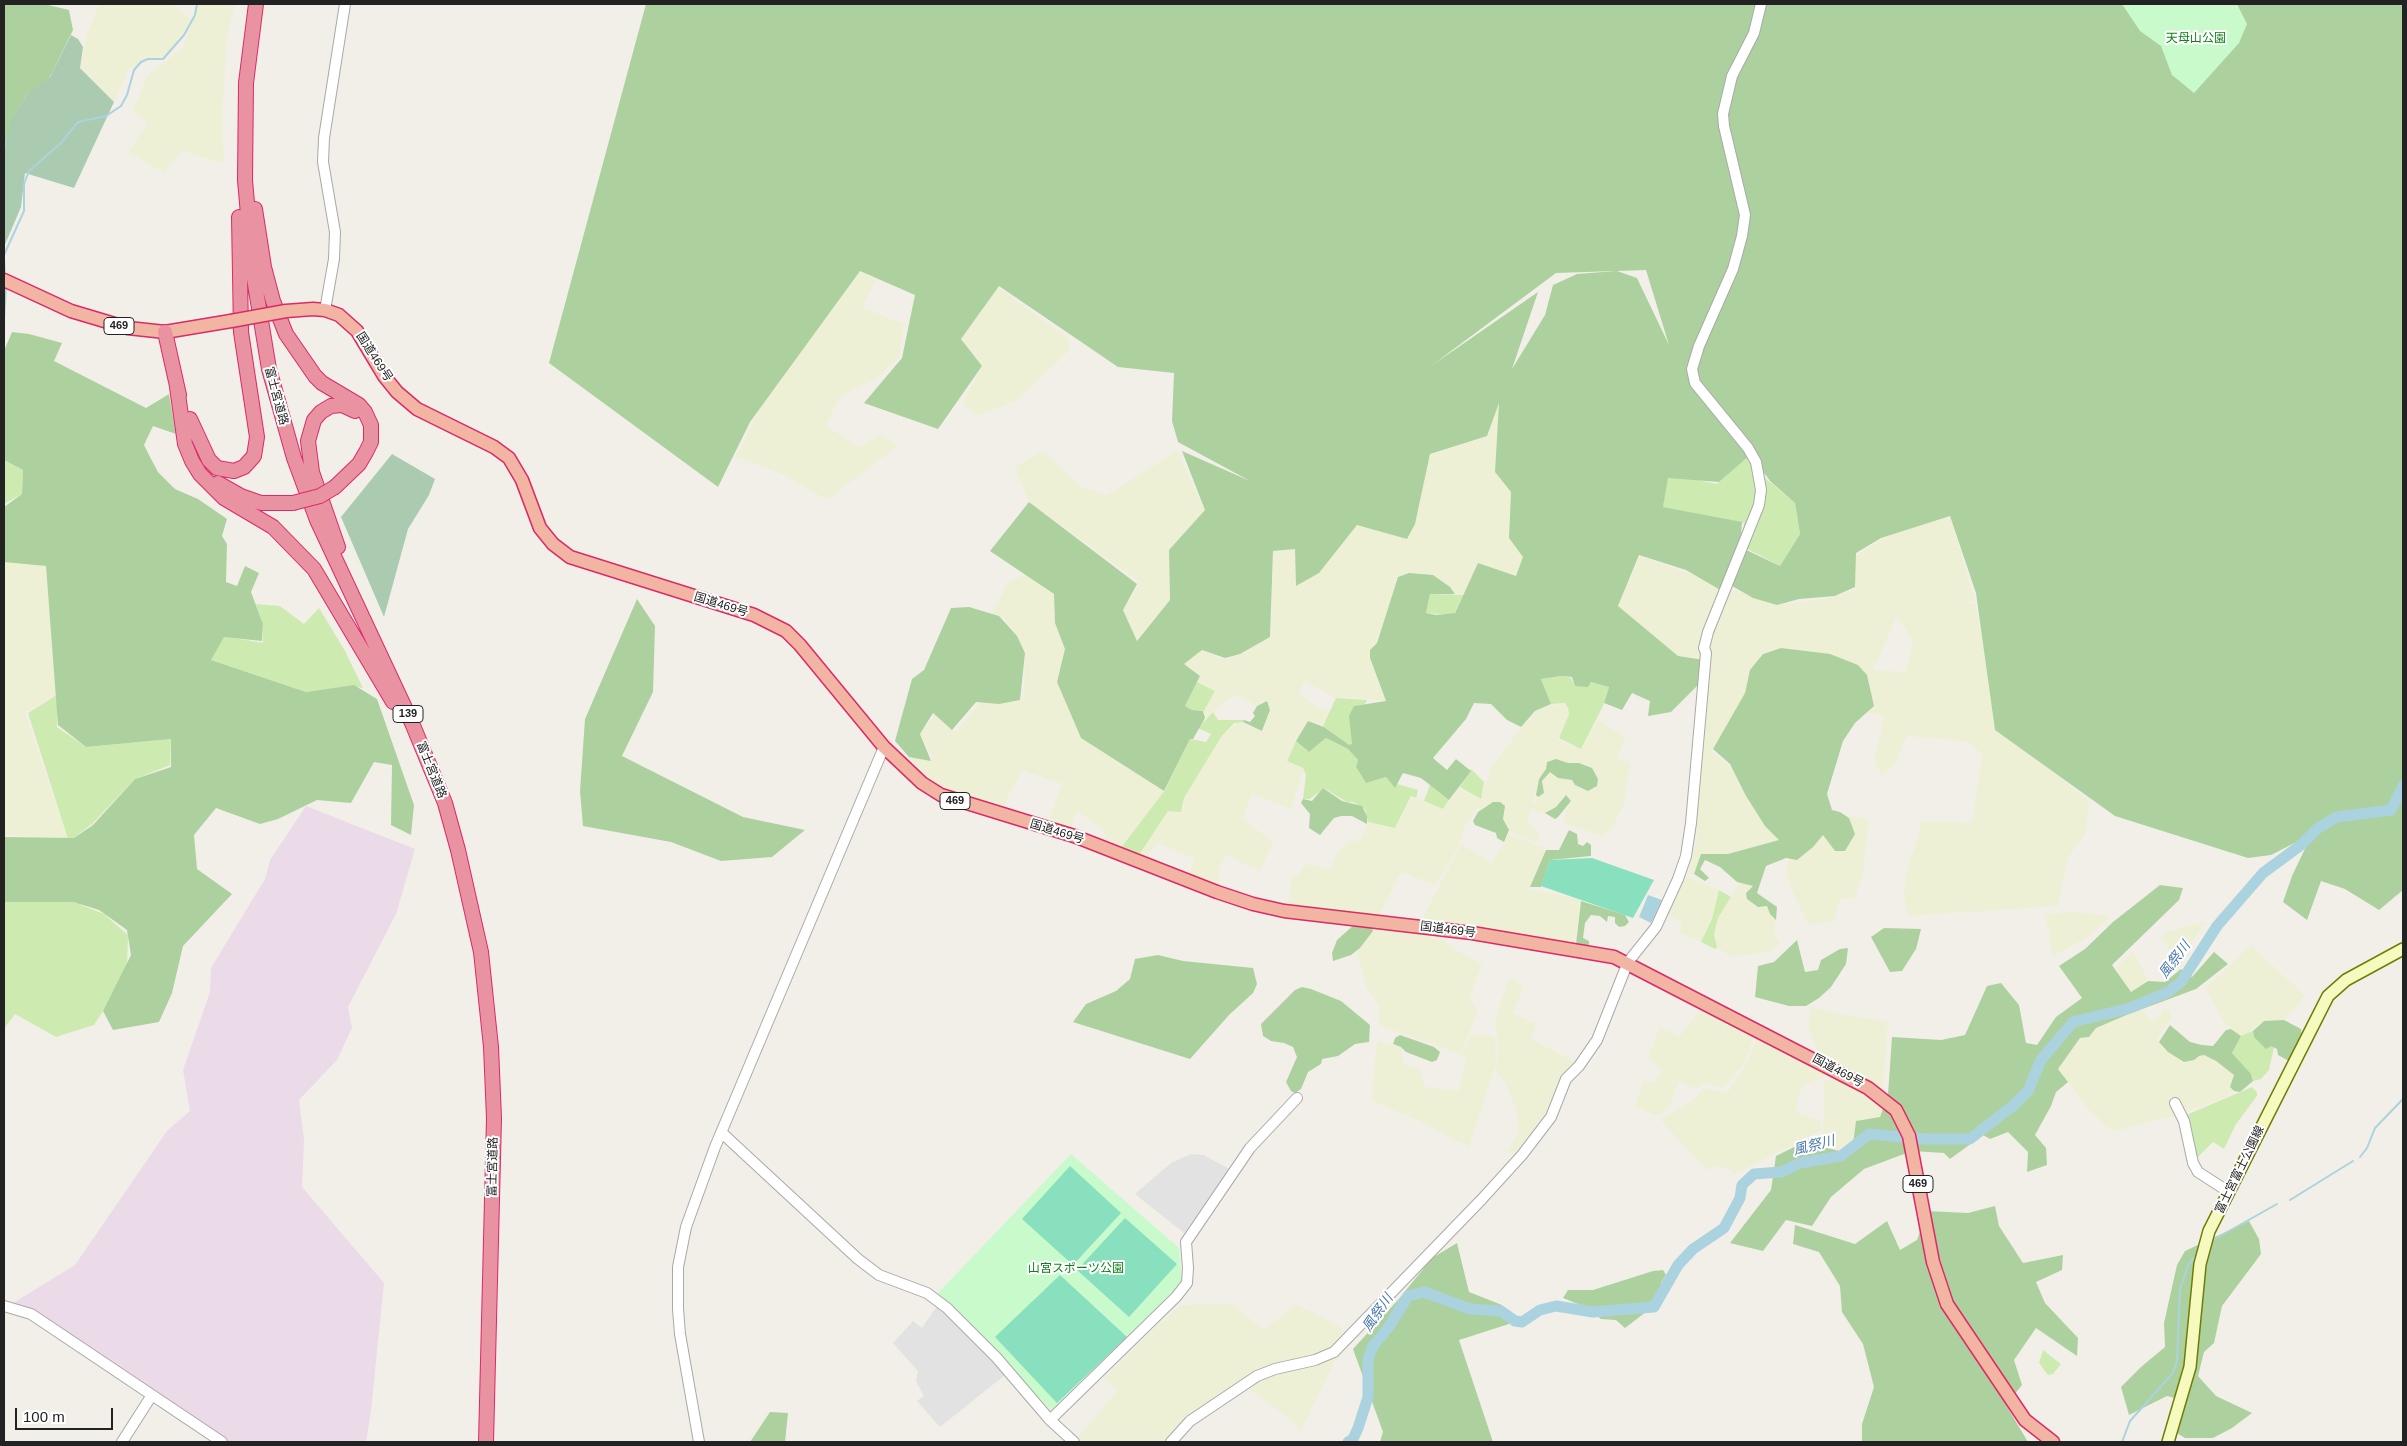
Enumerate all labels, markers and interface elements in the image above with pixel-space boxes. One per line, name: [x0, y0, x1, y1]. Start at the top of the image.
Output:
park label: 天母山公園: [2166, 32, 2226, 46]
road number: 469: [104, 318, 134, 334]
street label: 国道469号: [353, 330, 395, 384]
street label: 富士宮道路: [261, 365, 291, 427]
street label: 国道469号: [692, 590, 750, 620]
road number: 139: [393, 706, 423, 722]
street label: 富士宮道路: [413, 739, 449, 801]
road number: 469: [940, 792, 970, 809]
street label: 国道469号: [1028, 817, 1086, 847]
street label: 国道469号: [1419, 919, 1477, 941]
water label: 風祭川: [2156, 938, 2194, 982]
street label: 国道469号: [1810, 1051, 1866, 1091]
street label: 富士宮富士公園線: [2212, 1124, 2268, 1216]
water label: 風祭川: [1792, 1133, 1836, 1159]
street label: 富士宮道路: [485, 1137, 501, 1197]
road number: 469: [1903, 1176, 1933, 1192]
park label: 山宮スポーツ公園: [1028, 1262, 1124, 1276]
water label: 風祭川: [1359, 1291, 1397, 1335]
scale bar: [18, 1398, 115, 1430]
text: 100 m: [23, 1408, 65, 1425]

